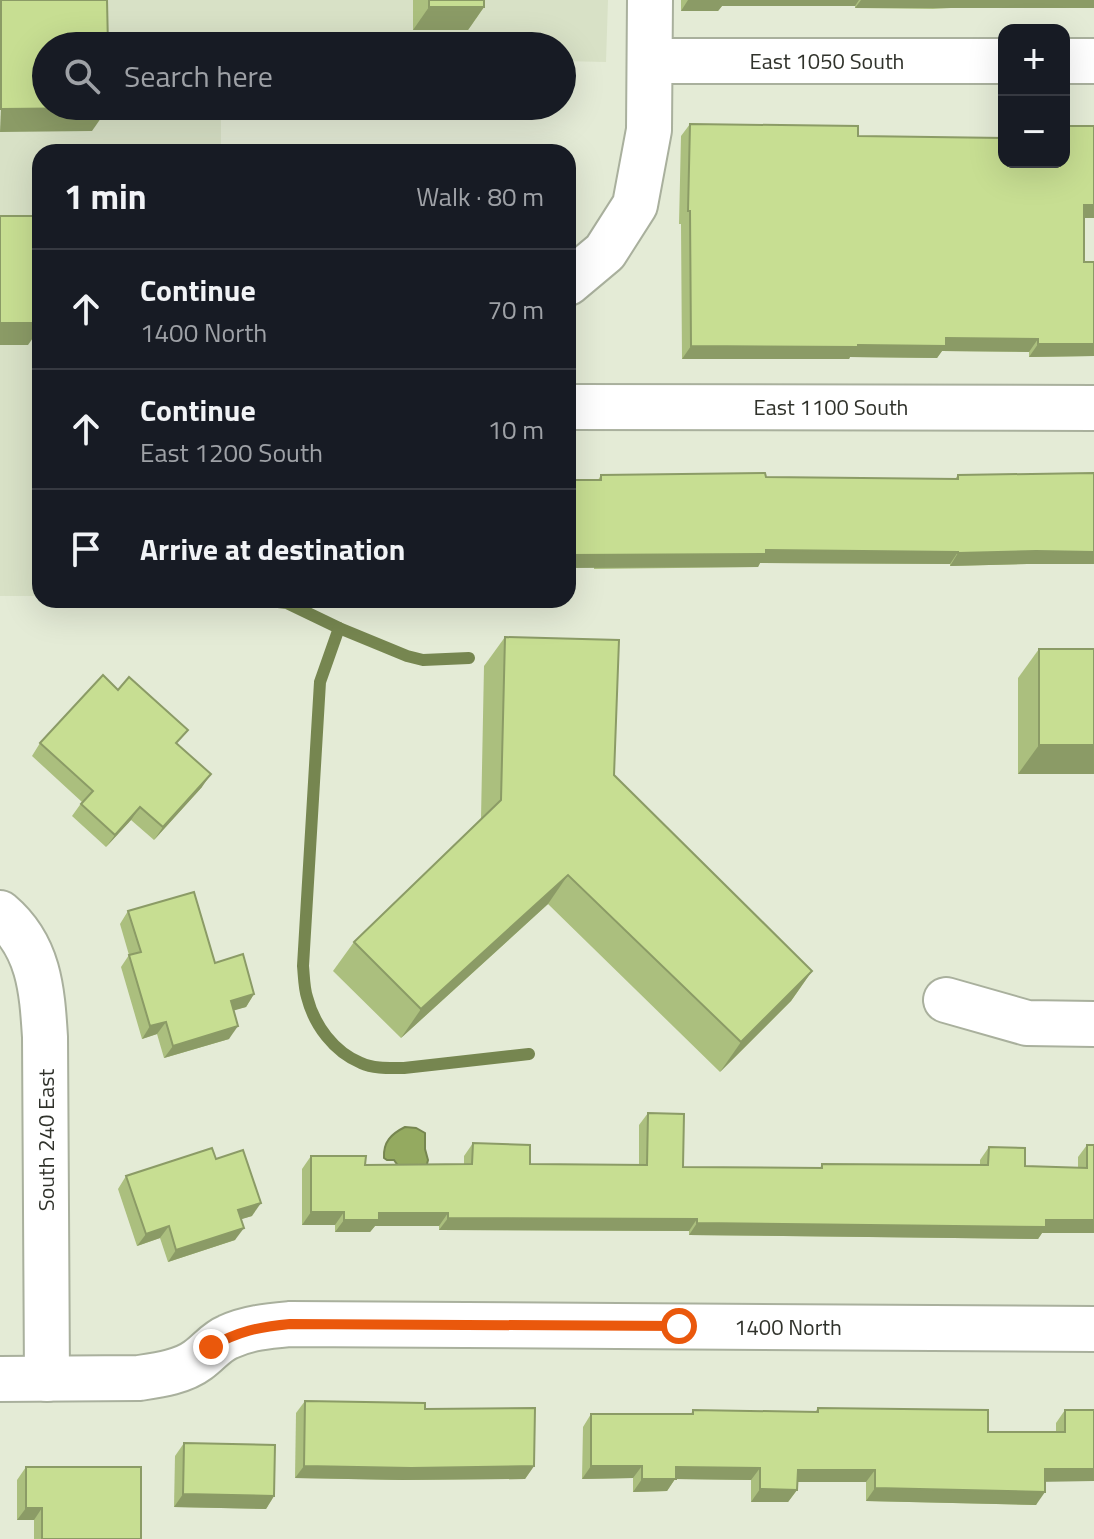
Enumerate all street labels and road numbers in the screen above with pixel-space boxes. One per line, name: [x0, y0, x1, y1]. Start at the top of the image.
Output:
street label: East 1050 South: [750, 44, 904, 78]
street label: East 1100 South: [754, 390, 908, 424]
street label: South 240 East: [29, 1068, 63, 1211]
street label: 1400 North: [734, 1310, 842, 1344]

